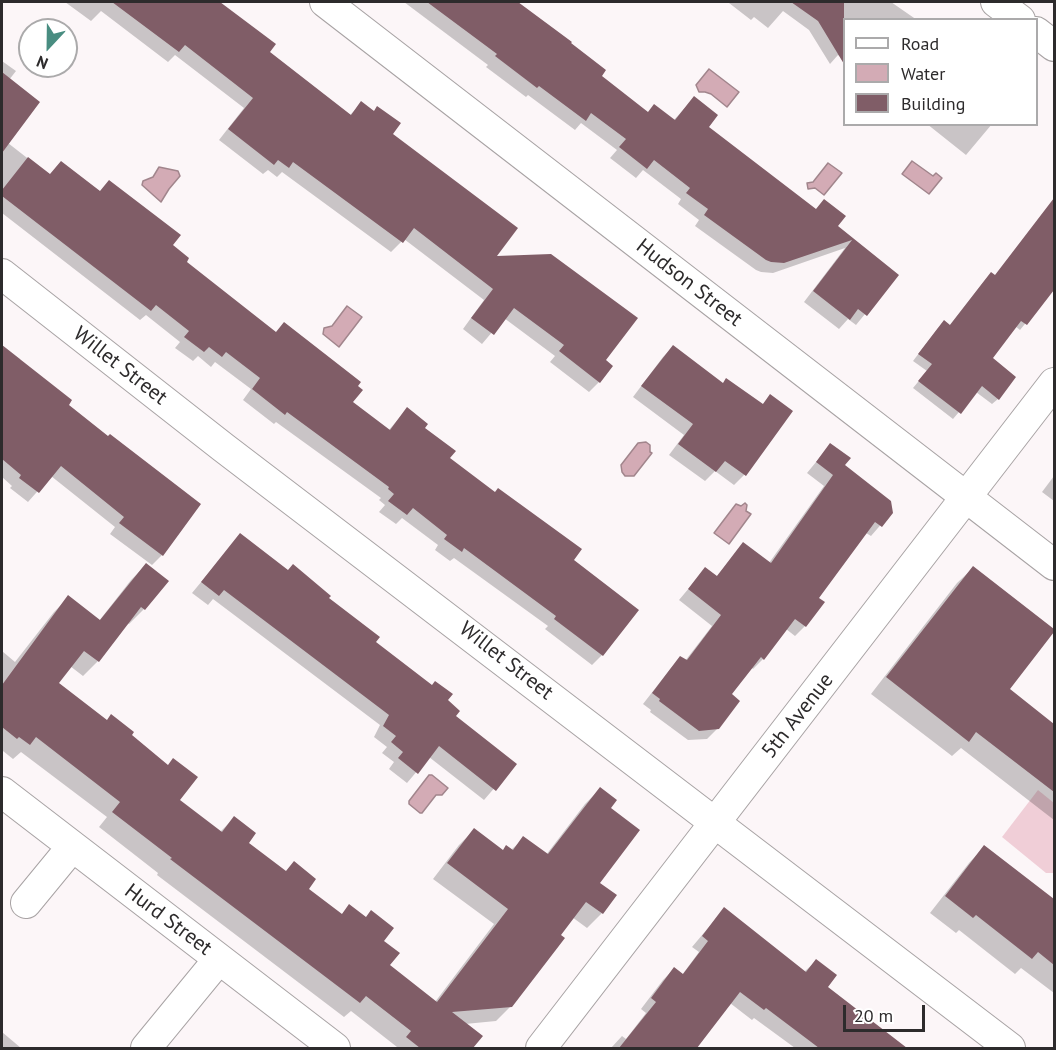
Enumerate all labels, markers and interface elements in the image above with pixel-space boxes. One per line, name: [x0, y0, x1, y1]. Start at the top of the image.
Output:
north arrow: [18, 18, 78, 78]
legend: [843, 18, 1038, 126]
text: Road: [901, 32, 939, 55]
text: N: [33, 52, 51, 74]
text: Water: [901, 62, 945, 85]
text: Building: [901, 92, 965, 115]
street label: Hudson Street: [631, 234, 747, 332]
street label: Willet Street: [68, 321, 172, 411]
street label: Willet Street: [454, 616, 558, 706]
street label: 5th Avenue: [757, 668, 839, 764]
street label: Hurd Street: [119, 879, 217, 961]
scale bar: [846, 993, 928, 1031]
text: 20 m: [854, 1004, 893, 1027]

